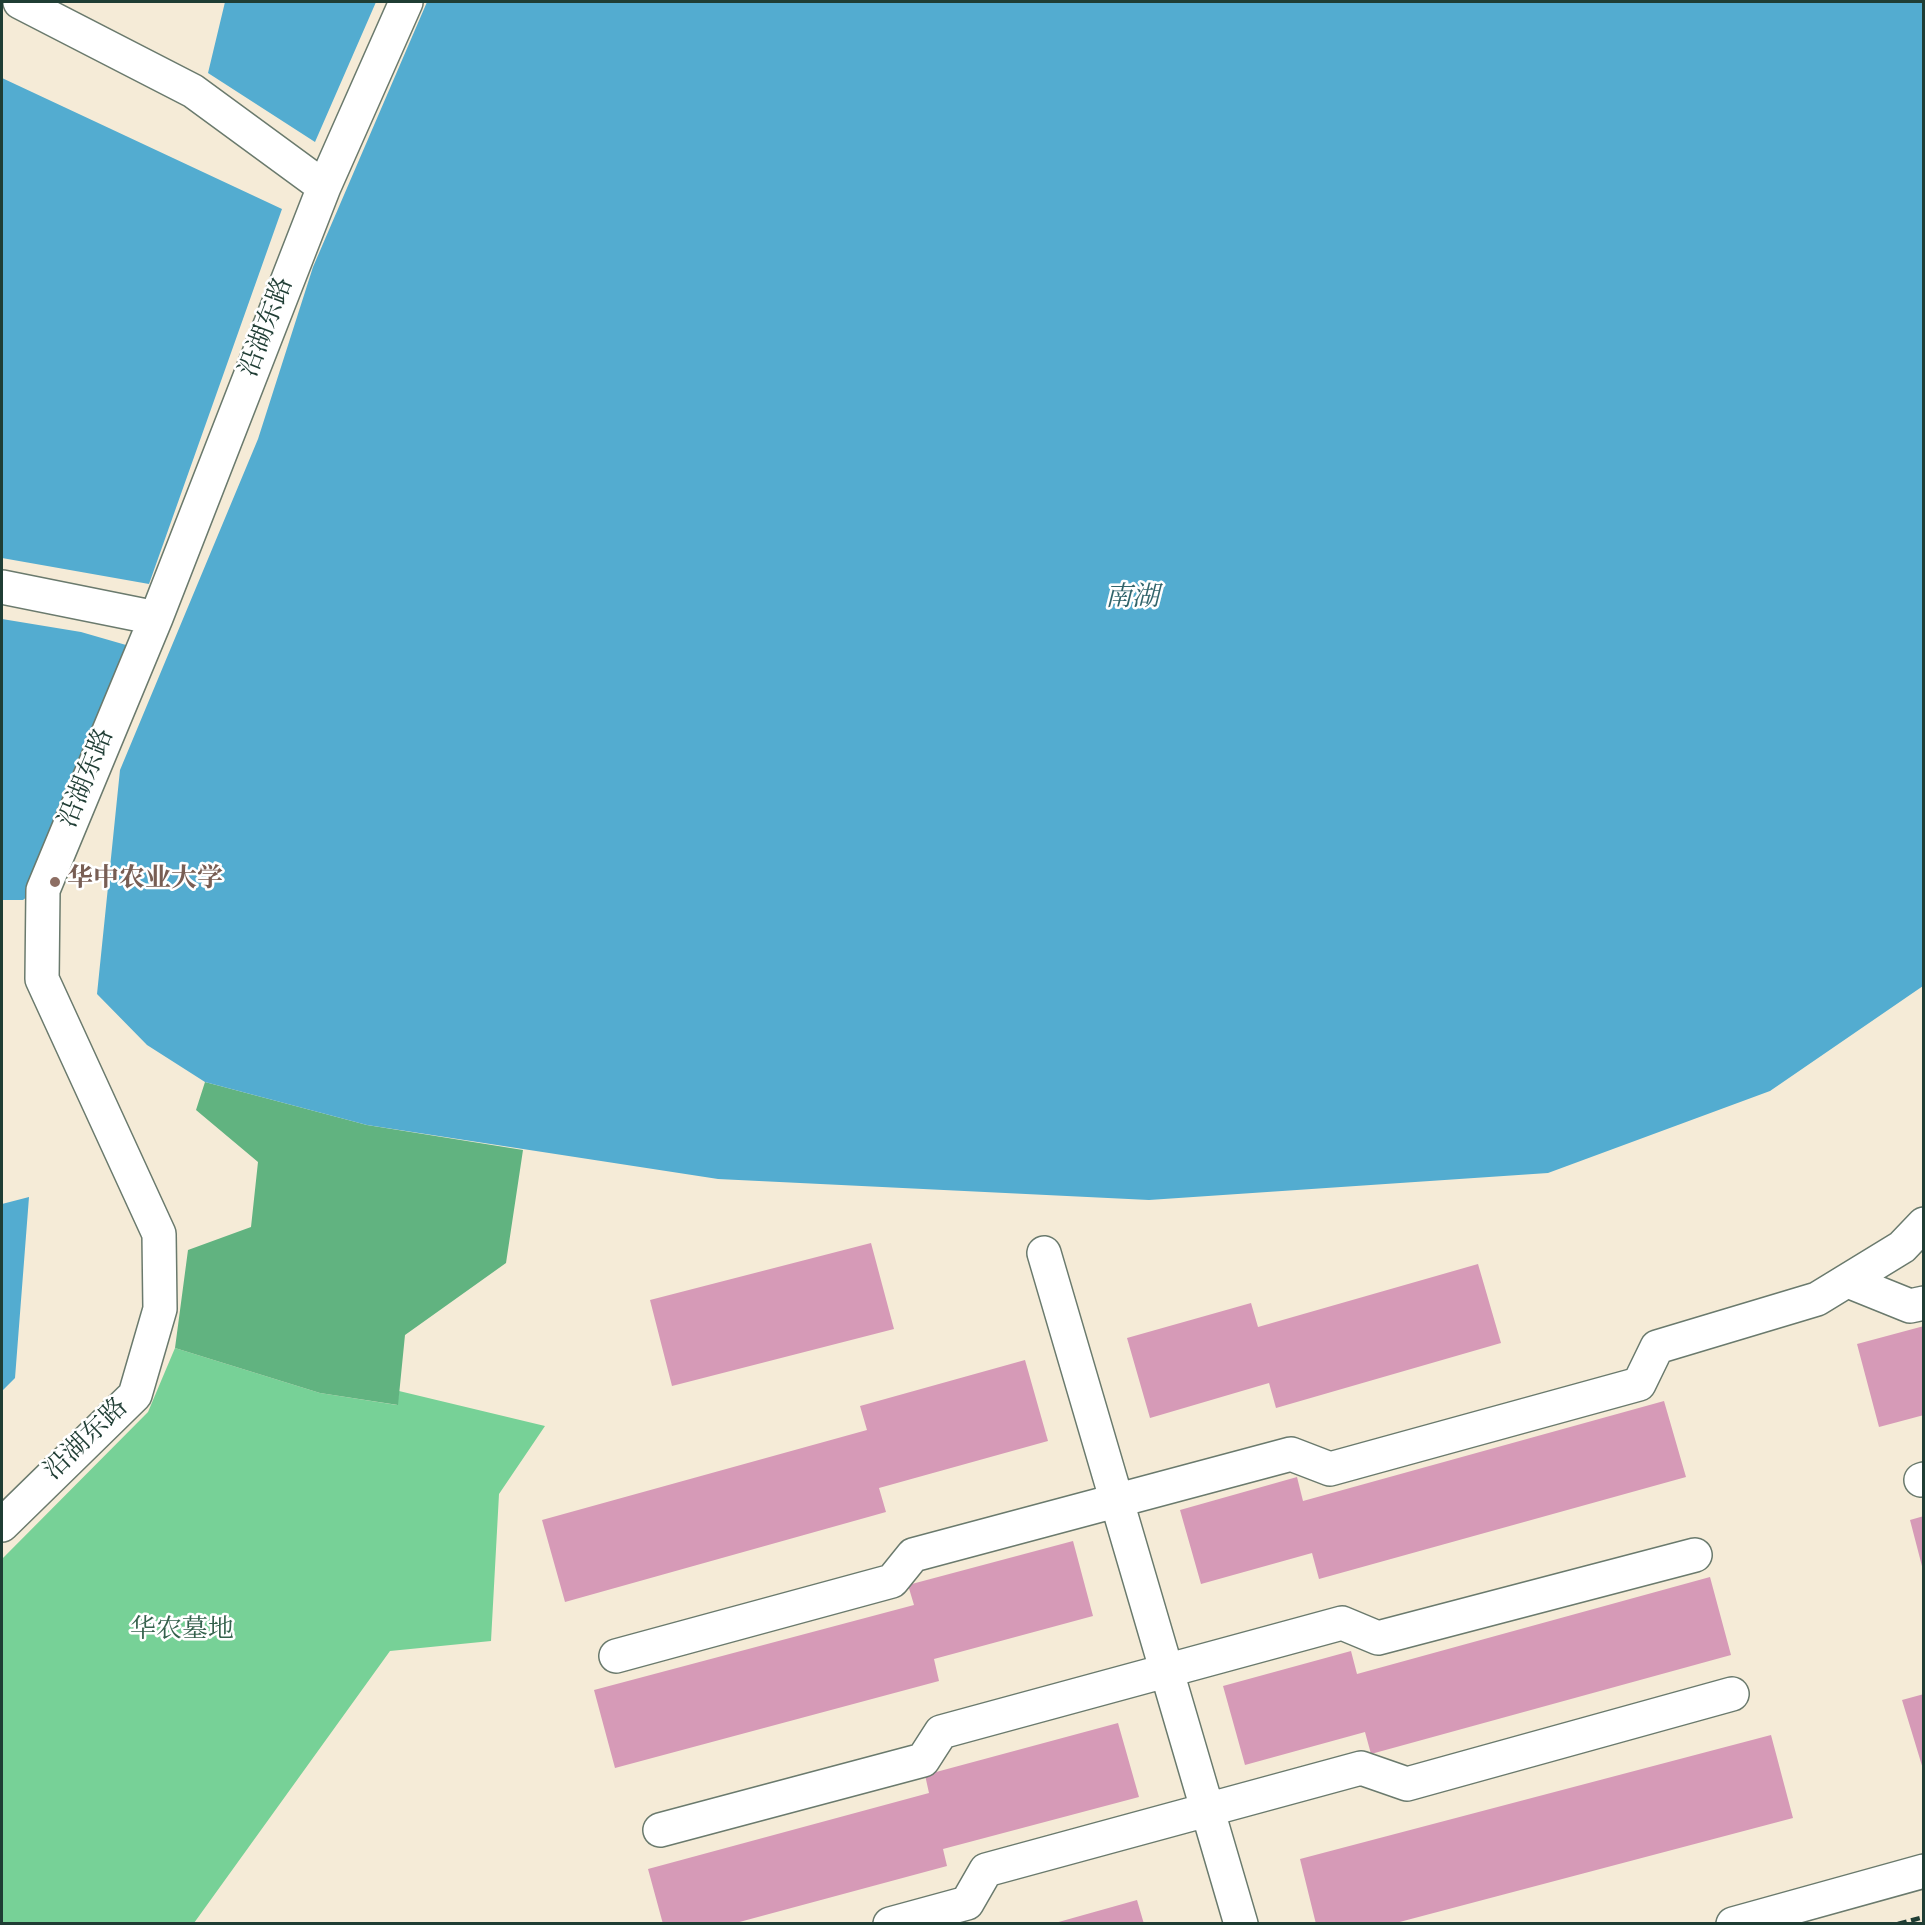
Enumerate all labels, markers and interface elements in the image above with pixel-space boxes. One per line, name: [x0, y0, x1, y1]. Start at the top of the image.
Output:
street label: 沿湖东路: [236, 274, 302, 382]
water label: 南湖: [1105, 584, 1159, 616]
street label: 沿湖东路: [55, 725, 123, 833]
place label: 华中农业大学: [67, 866, 223, 898]
marker: 华中农业大学: [48, 875, 62, 889]
street label: 沿湖东路: [40, 1394, 136, 1488]
park label: 华农墓地: [130, 1617, 234, 1649]

